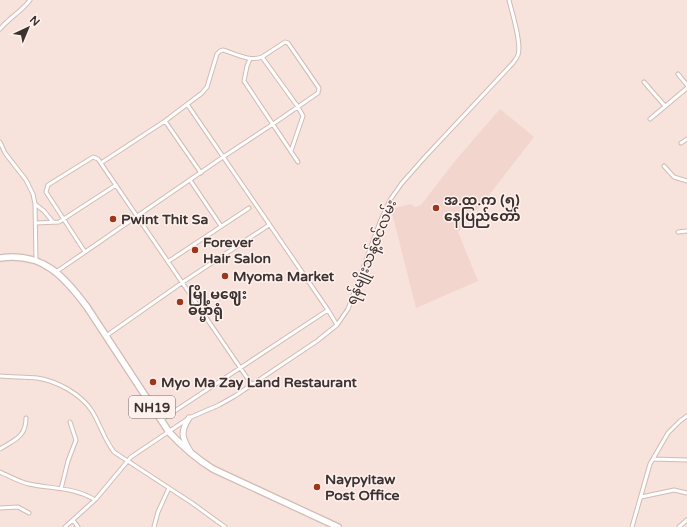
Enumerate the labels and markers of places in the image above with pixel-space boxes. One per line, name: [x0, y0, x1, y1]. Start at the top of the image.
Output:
place label: အ.ထ.က (၅) နေပြည်တော်: [444, 192, 521, 228]
marker: အ.ထ.က (၅) နေပြည်တော်: [431, 203, 441, 213]
place label: Pwint Thit Sa: [121, 211, 208, 228]
marker: Pwint Thit Sa: [108, 214, 118, 224]
place label: Forever Hair Salon: [203, 234, 271, 267]
marker: Forever Hair Salon: [190, 245, 200, 255]
place label: Myoma Market: [233, 268, 335, 285]
marker: Myoma Market: [220, 271, 230, 281]
place label: မြို့မဈေး ဓမ္မာရုံ: [188, 284, 247, 322]
marker: မြို့မဈေး ဓမ္မာရုံ: [175, 297, 185, 307]
place label: Myo Ma Zay Land Restaurant: [161, 374, 358, 391]
marker: Myo Ma Zay Land Restaurant: [148, 377, 158, 387]
place label: Naypyitaw Post Office: [325, 471, 400, 504]
marker: Naypyitaw Post Office: [312, 482, 322, 492]

